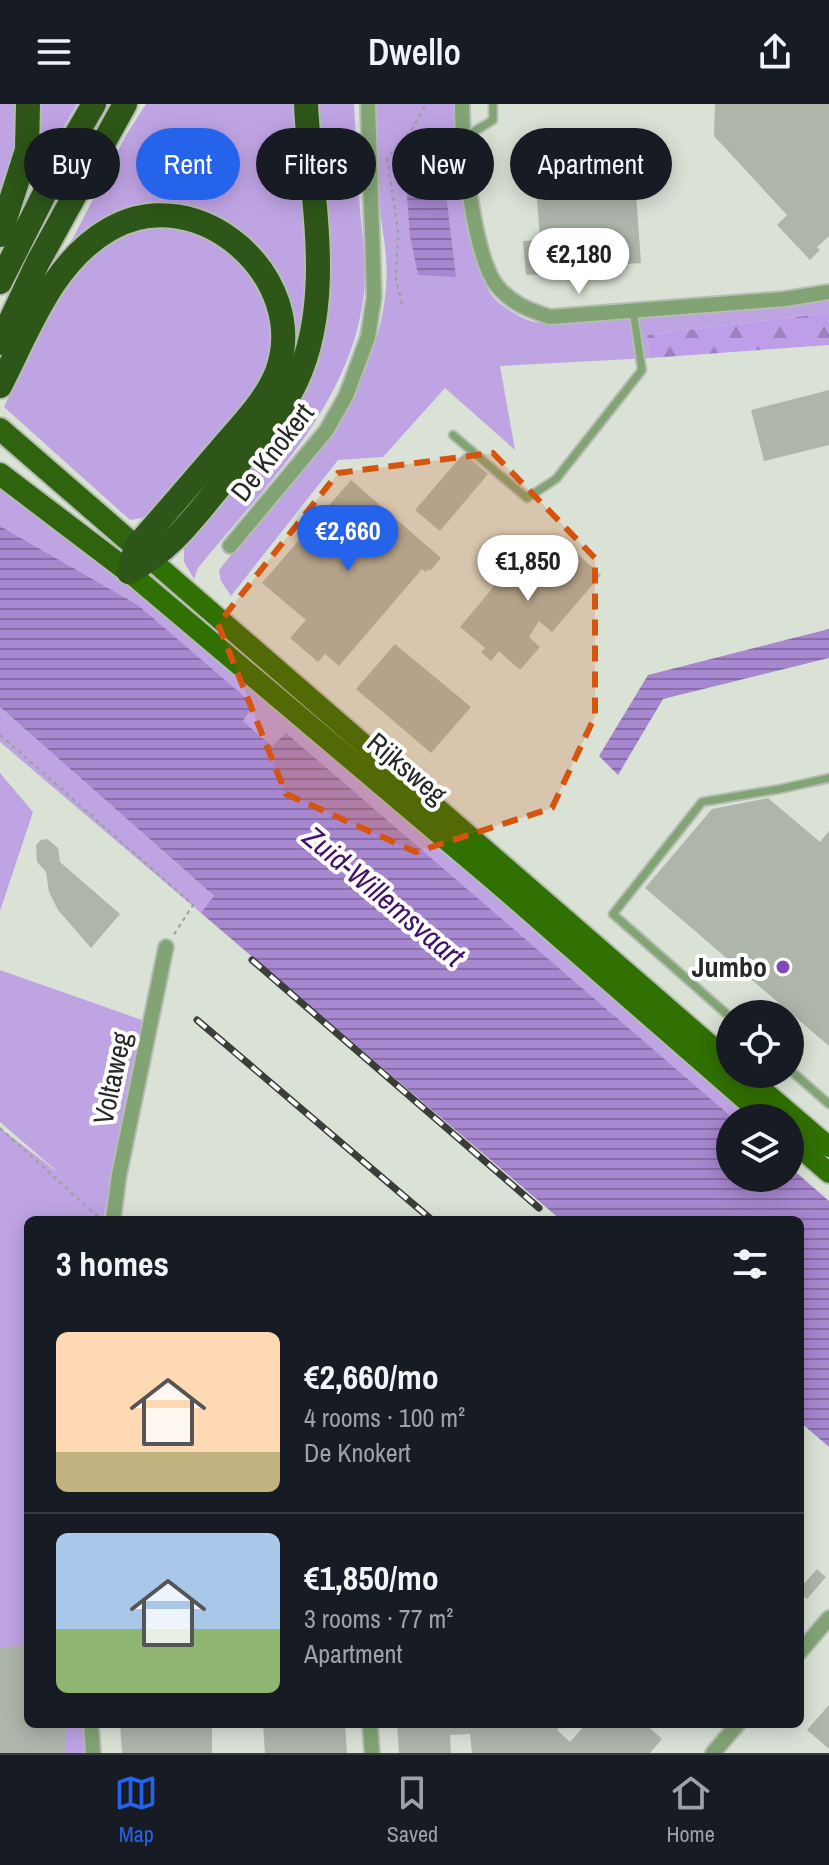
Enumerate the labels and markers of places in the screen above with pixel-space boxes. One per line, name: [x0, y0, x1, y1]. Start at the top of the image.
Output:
pin: €2,180: [514, 228, 644, 296]
pin: €2,660: [283, 505, 413, 573]
pin: €1,850: [463, 535, 593, 603]
place label: Jumbo: [692, 948, 767, 986]
marker: Jumbo: [774, 958, 792, 976]

